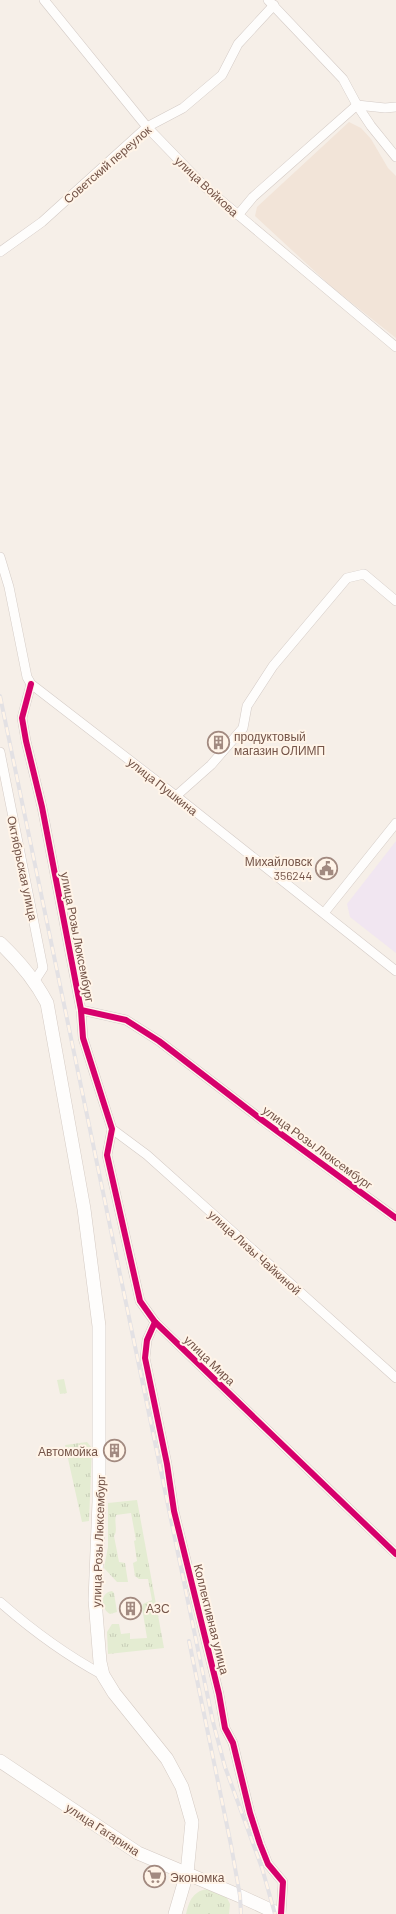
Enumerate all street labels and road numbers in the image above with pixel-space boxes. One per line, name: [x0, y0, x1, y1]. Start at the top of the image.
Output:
street label: Советский переулок: [60, 122, 155, 207]
street label: улица Войкова: [172, 153, 242, 220]
street label: улица Пушкина: [125, 754, 201, 819]
street label: Октябрьская улица: [4, 814, 41, 922]
street label: улица Розы Люксембург: [58, 871, 98, 1004]
street label: улица Розы Люксембург: [260, 1102, 376, 1193]
street label: улица Лизы Чайкиной: [205, 1207, 304, 1298]
street label: улица Мира: [181, 1332, 239, 1389]
street label: улица Розы Люксембург: [89, 1474, 108, 1607]
street label: Коллективная улица: [191, 1562, 233, 1676]
street label: улица Гагарина: [63, 1800, 143, 1859]

